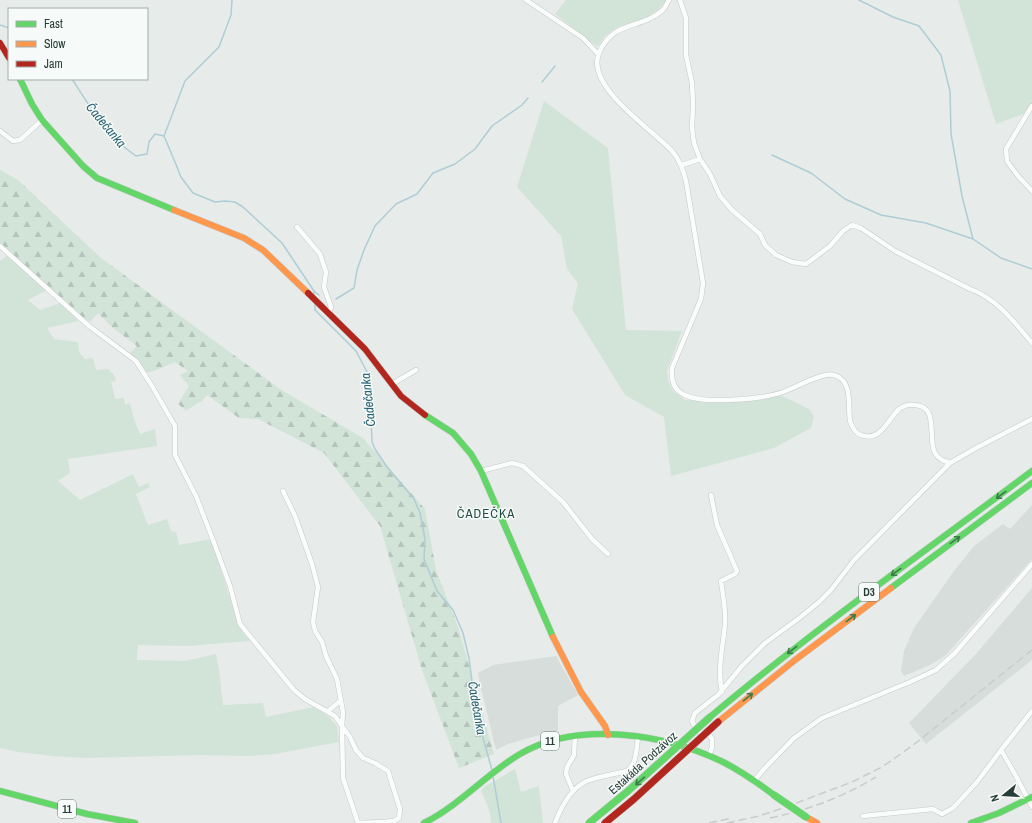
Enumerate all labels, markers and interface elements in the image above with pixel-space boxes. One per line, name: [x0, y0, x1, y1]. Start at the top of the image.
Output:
legend: [8, 8, 148, 80]
text: Fast: [44, 16, 63, 32]
text: Slow: [44, 36, 66, 52]
text: Jam: [44, 56, 63, 72]
water label: Čadečanka: [82, 99, 130, 151]
water label: Čadečanka: [357, 372, 379, 428]
one-way arrow: [996, 491, 1007, 499]
district label: ČADEČKA: [457, 505, 515, 522]
one-way arrow: [950, 536, 961, 544]
one-way arrow: [891, 568, 902, 576]
road number: D3: [859, 583, 879, 601]
one-way arrow: [845, 613, 856, 622]
one-way arrow: [787, 646, 798, 654]
water label: Čadečanka: [464, 680, 490, 736]
one-way arrow: [742, 693, 753, 701]
street label: Estakáda Podzávoz: [605, 728, 681, 798]
road number: 11: [541, 732, 559, 750]
north arrow: [984, 775, 1024, 815]
one-way arrow: [635, 776, 645, 786]
text: N: [987, 793, 1002, 803]
road number: 11: [58, 800, 76, 818]

